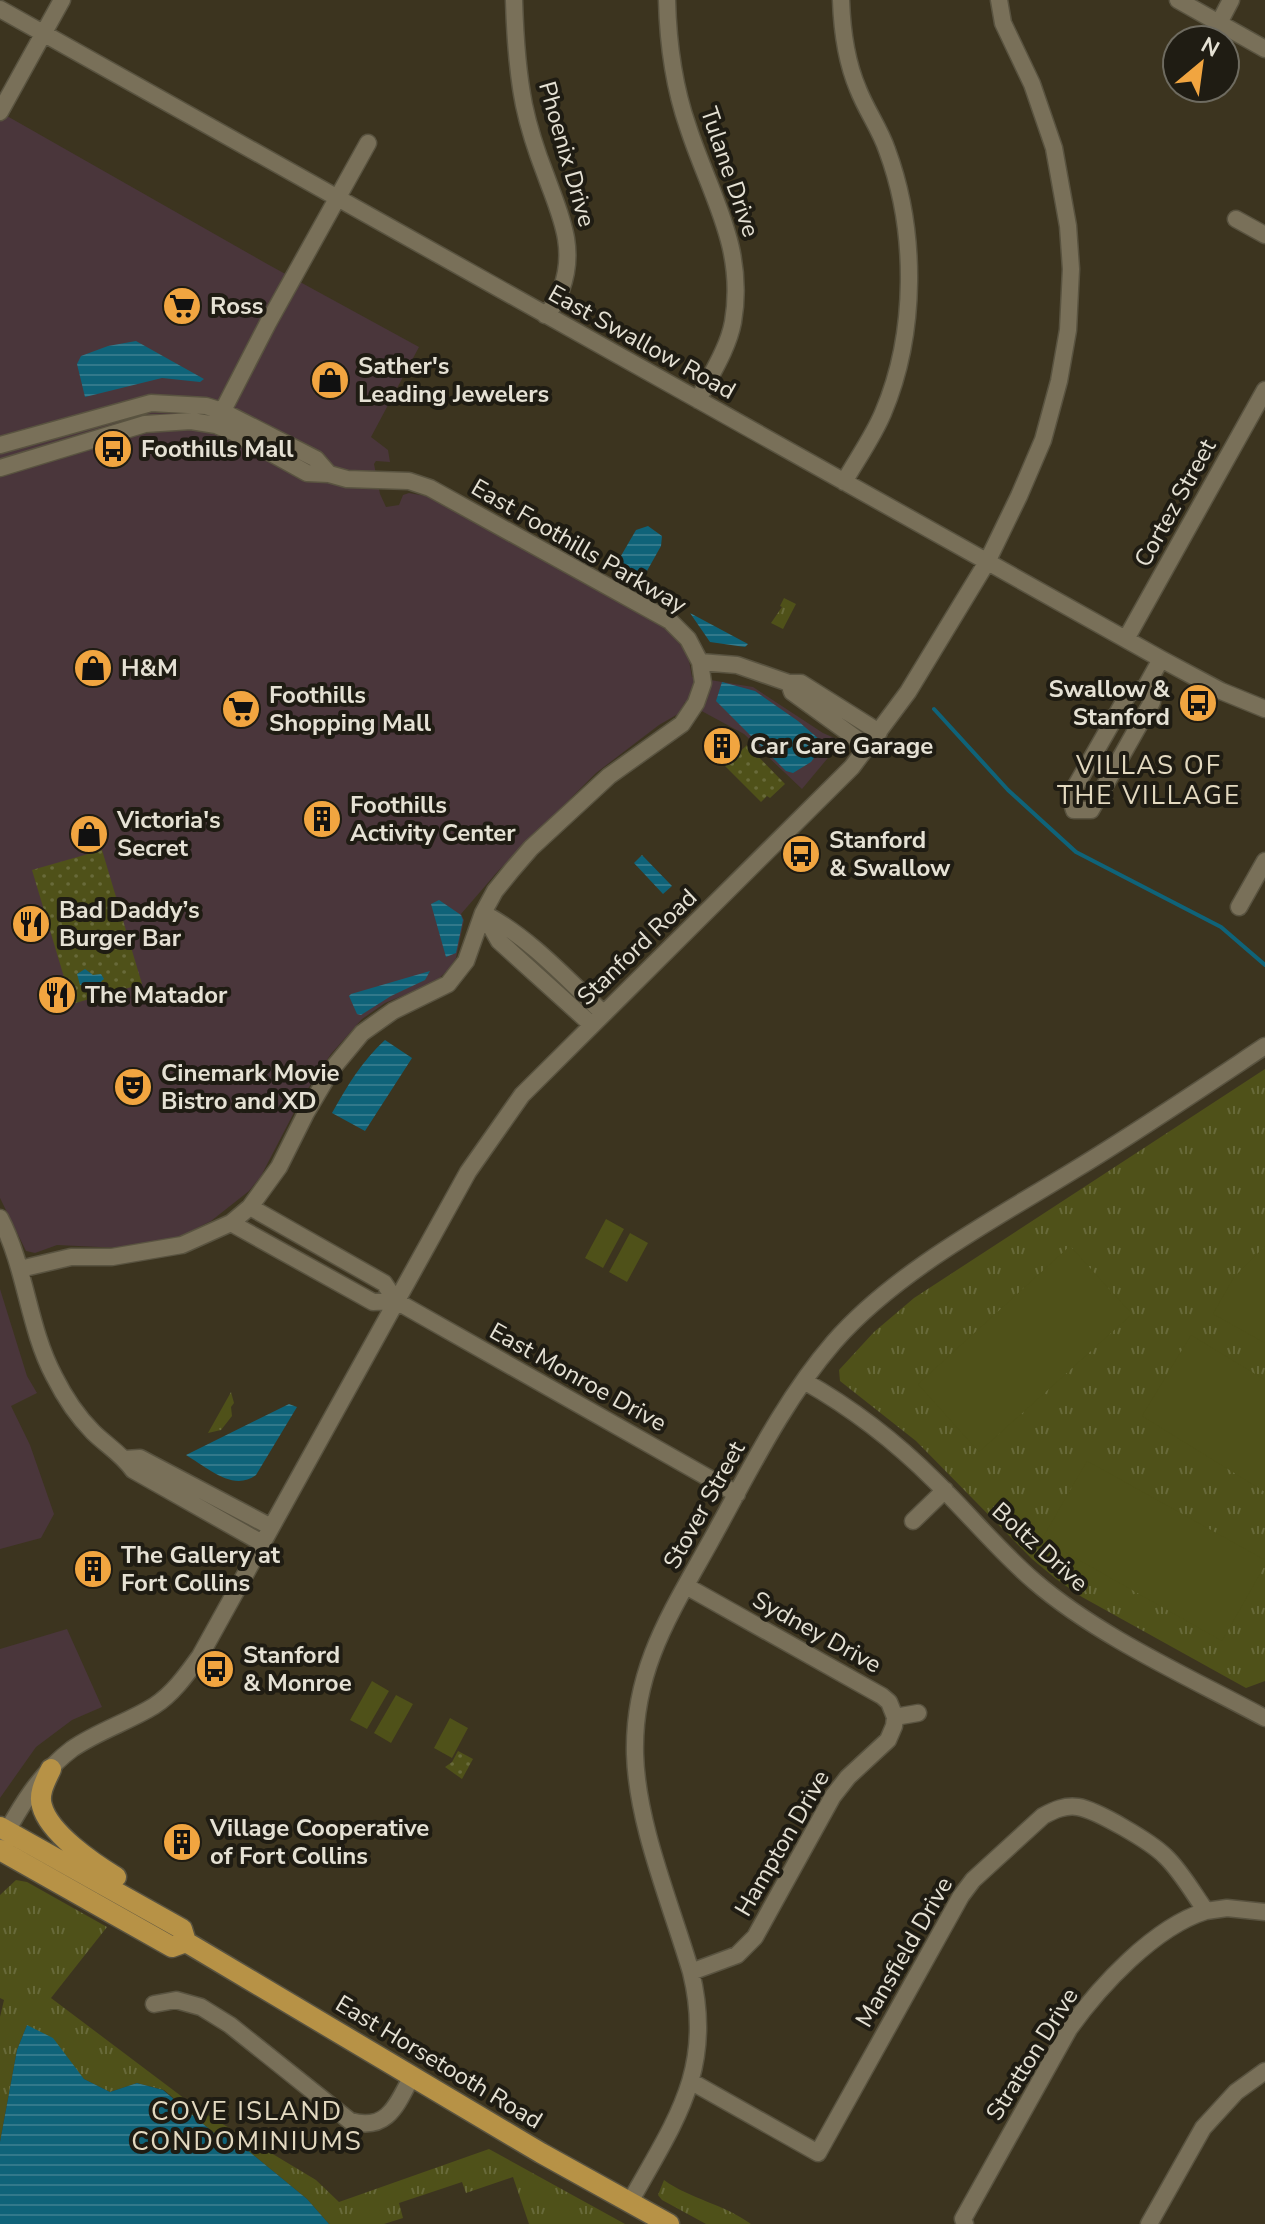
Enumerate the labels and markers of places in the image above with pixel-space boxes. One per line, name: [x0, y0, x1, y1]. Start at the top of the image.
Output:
supermarket icon: Ross: [161, 285, 203, 327]
place label: Ross: [210, 290, 263, 322]
place label: Sather's Leading Jewelers: [358, 350, 549, 410]
shop icon: Sather's Leading Jewelers: [309, 359, 351, 401]
bus stop icon: Foothills Mall: [92, 428, 134, 470]
place label: Foothills Mall: [141, 433, 294, 465]
shop icon: H&M: [72, 647, 114, 689]
place label: H&M: [121, 652, 178, 684]
place label: Swallow & Stanford: [1049, 673, 1171, 733]
place label: Foothills Shopping Mall: [269, 679, 432, 739]
bus stop icon: Swallow & Stanford: [1177, 682, 1219, 724]
supermarket icon: Foothills Shopping Mall: [220, 688, 262, 730]
building icon: Car Care Garage: [701, 725, 743, 767]
place label: Car Care Garage: [750, 730, 933, 762]
place label: Foothills Activity Center: [350, 789, 516, 849]
building icon: Foothills Activity Center: [301, 798, 343, 840]
place label: Victoria's Secret: [116, 804, 221, 864]
shop icon: Victoria's Secret: [68, 813, 110, 855]
place label: Stanford & Swallow: [829, 824, 951, 884]
bus stop icon: Stanford & Swallow: [780, 833, 822, 875]
place label: Bad Daddy’s Burger Bar: [59, 894, 200, 954]
restaurant icon: Bad Daddy’s Burger Bar: [10, 903, 52, 945]
restaurant icon: The Matador: [36, 974, 78, 1016]
place label: The Matador: [85, 979, 228, 1011]
place label: Cinemark Movie Bistro and XD: [161, 1057, 340, 1117]
theatre icon: Cinemark Movie Bistro and XD: [112, 1066, 154, 1108]
place label: The Gallery at Fort Collins: [121, 1539, 281, 1599]
building icon: The Gallery at Fort Collins: [72, 1548, 114, 1590]
place label: Stanford & Monroe: [243, 1639, 352, 1699]
bus stop icon: Stanford & Monroe: [194, 1648, 236, 1690]
place label: Village Cooperative of Fort Collins: [209, 1812, 429, 1872]
building icon: Village Cooperative of Fort Collins: [161, 1821, 203, 1863]

